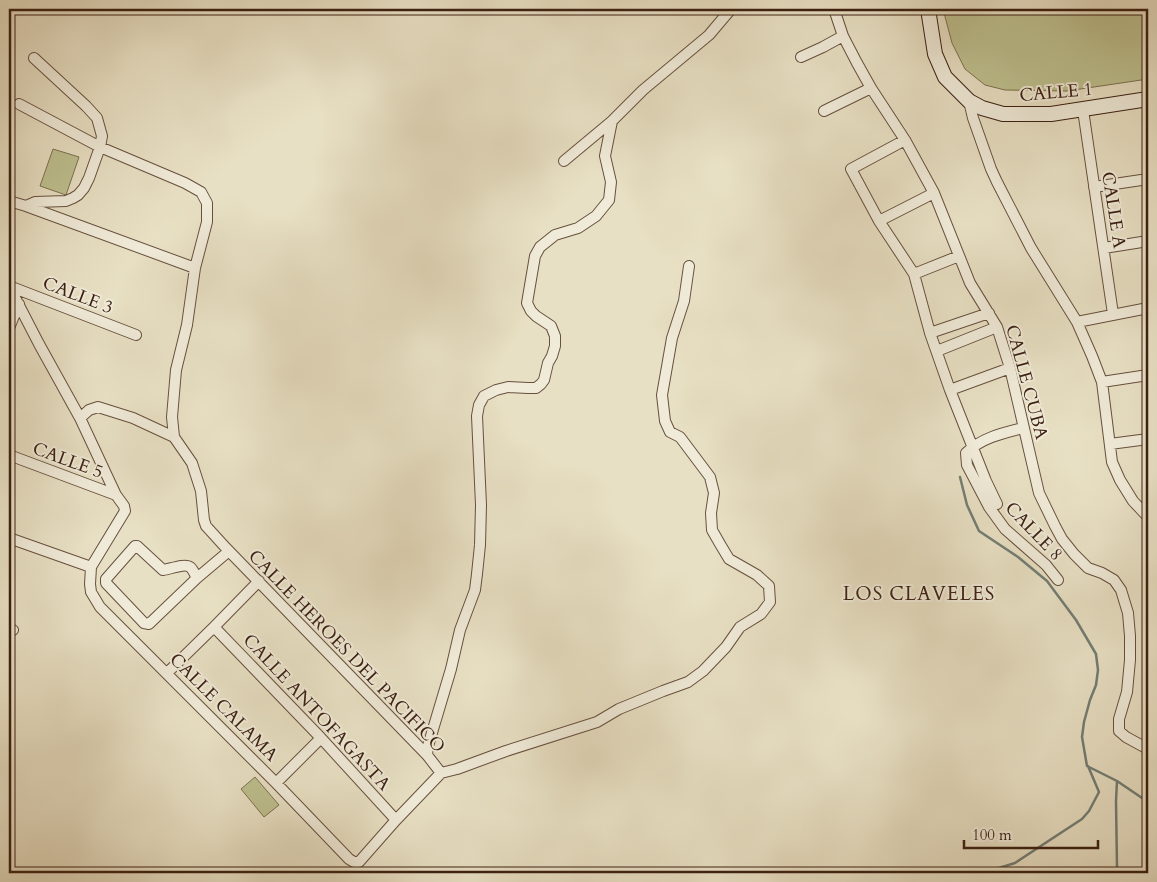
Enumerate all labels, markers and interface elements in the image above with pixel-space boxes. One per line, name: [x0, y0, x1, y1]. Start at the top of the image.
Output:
street label: CALLE 1: [1018, 77, 1094, 108]
street label: CALLE A: [1095, 170, 1132, 250]
street label: CALLE 3: [39, 271, 117, 320]
street label: CALLE CUBA: [999, 322, 1054, 442]
street label: CALLE 5: [29, 436, 107, 485]
street label: CALLE 8: [999, 496, 1068, 566]
street label: CALLE HEROES DEL PACIFICO: [242, 544, 451, 759]
district label: LOS CLAVELES: [843, 581, 995, 607]
street label: CALLE ANTOFAGASTA: [237, 628, 396, 796]
street label: CALLE CALAMA: [164, 647, 284, 767]
scale bar: [964, 817, 1098, 849]
text: 100 m: [972, 825, 1012, 845]

